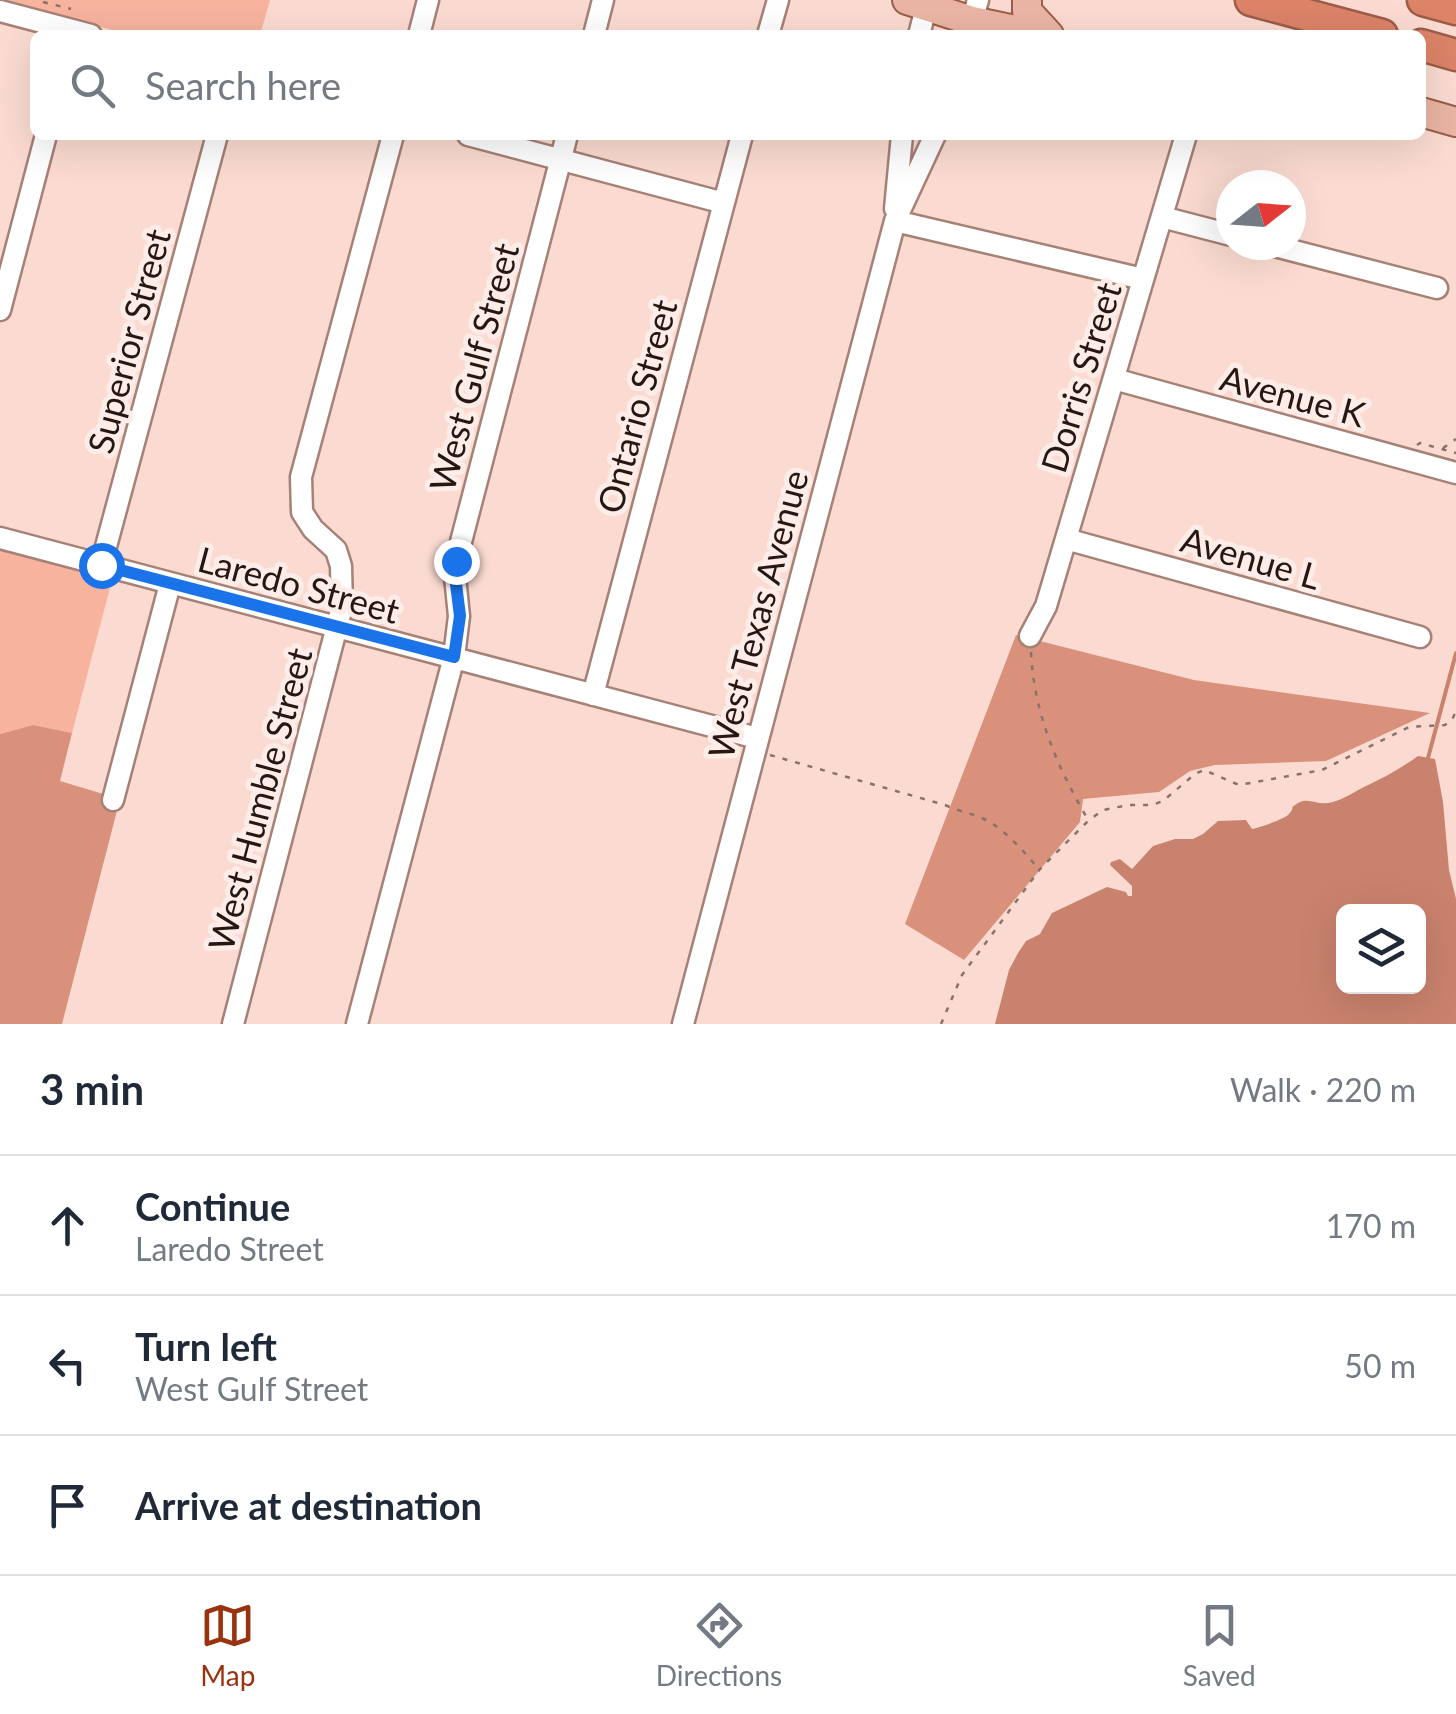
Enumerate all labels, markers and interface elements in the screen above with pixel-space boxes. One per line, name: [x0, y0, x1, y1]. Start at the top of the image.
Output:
search box: [30, 30, 1426, 140]
icon: search: [65, 58, 120, 113]
text: Search here: [145, 62, 341, 108]
north arrow: [1216, 170, 1306, 260]
street label: Superior Street: [78, 224, 178, 458]
street label: West Gulf Street: [420, 238, 526, 496]
street label: Dorris Street: [1031, 277, 1129, 477]
street label: Ontario Street: [587, 294, 685, 517]
street label: Avenue K: [1216, 356, 1371, 435]
street label: West Texas Avenue: [698, 465, 816, 763]
street label: Avenue L: [1177, 517, 1325, 597]
street label: Laredo Street: [194, 537, 405, 631]
route end: [434, 539, 480, 585]
route start: [79, 543, 125, 589]
street label: West Humble Street: [198, 643, 320, 955]
map controls: [1336, 904, 1426, 994]
button: layers: [1336, 904, 1426, 994]
text: 3 min: [40, 1064, 144, 1114]
text: Walk · 220 m: [1230, 1070, 1416, 1109]
text: Continue: [135, 1183, 290, 1229]
icon: ahead: [40, 1198, 95, 1253]
text: 170 m: [1326, 1206, 1416, 1245]
text: Laredo Street: [135, 1229, 324, 1268]
text: Turn left: [135, 1323, 277, 1369]
icon: left: [40, 1338, 95, 1393]
text: 50 m: [1344, 1346, 1416, 1385]
text: West Gulf Street: [135, 1369, 368, 1408]
icon: arrive: [40, 1478, 95, 1533]
text: Arrive at destination: [135, 1482, 482, 1528]
tab: Map: [200, 1598, 255, 1692]
tab: Directions: [656, 1598, 782, 1692]
tab: Saved: [1183, 1598, 1256, 1692]

